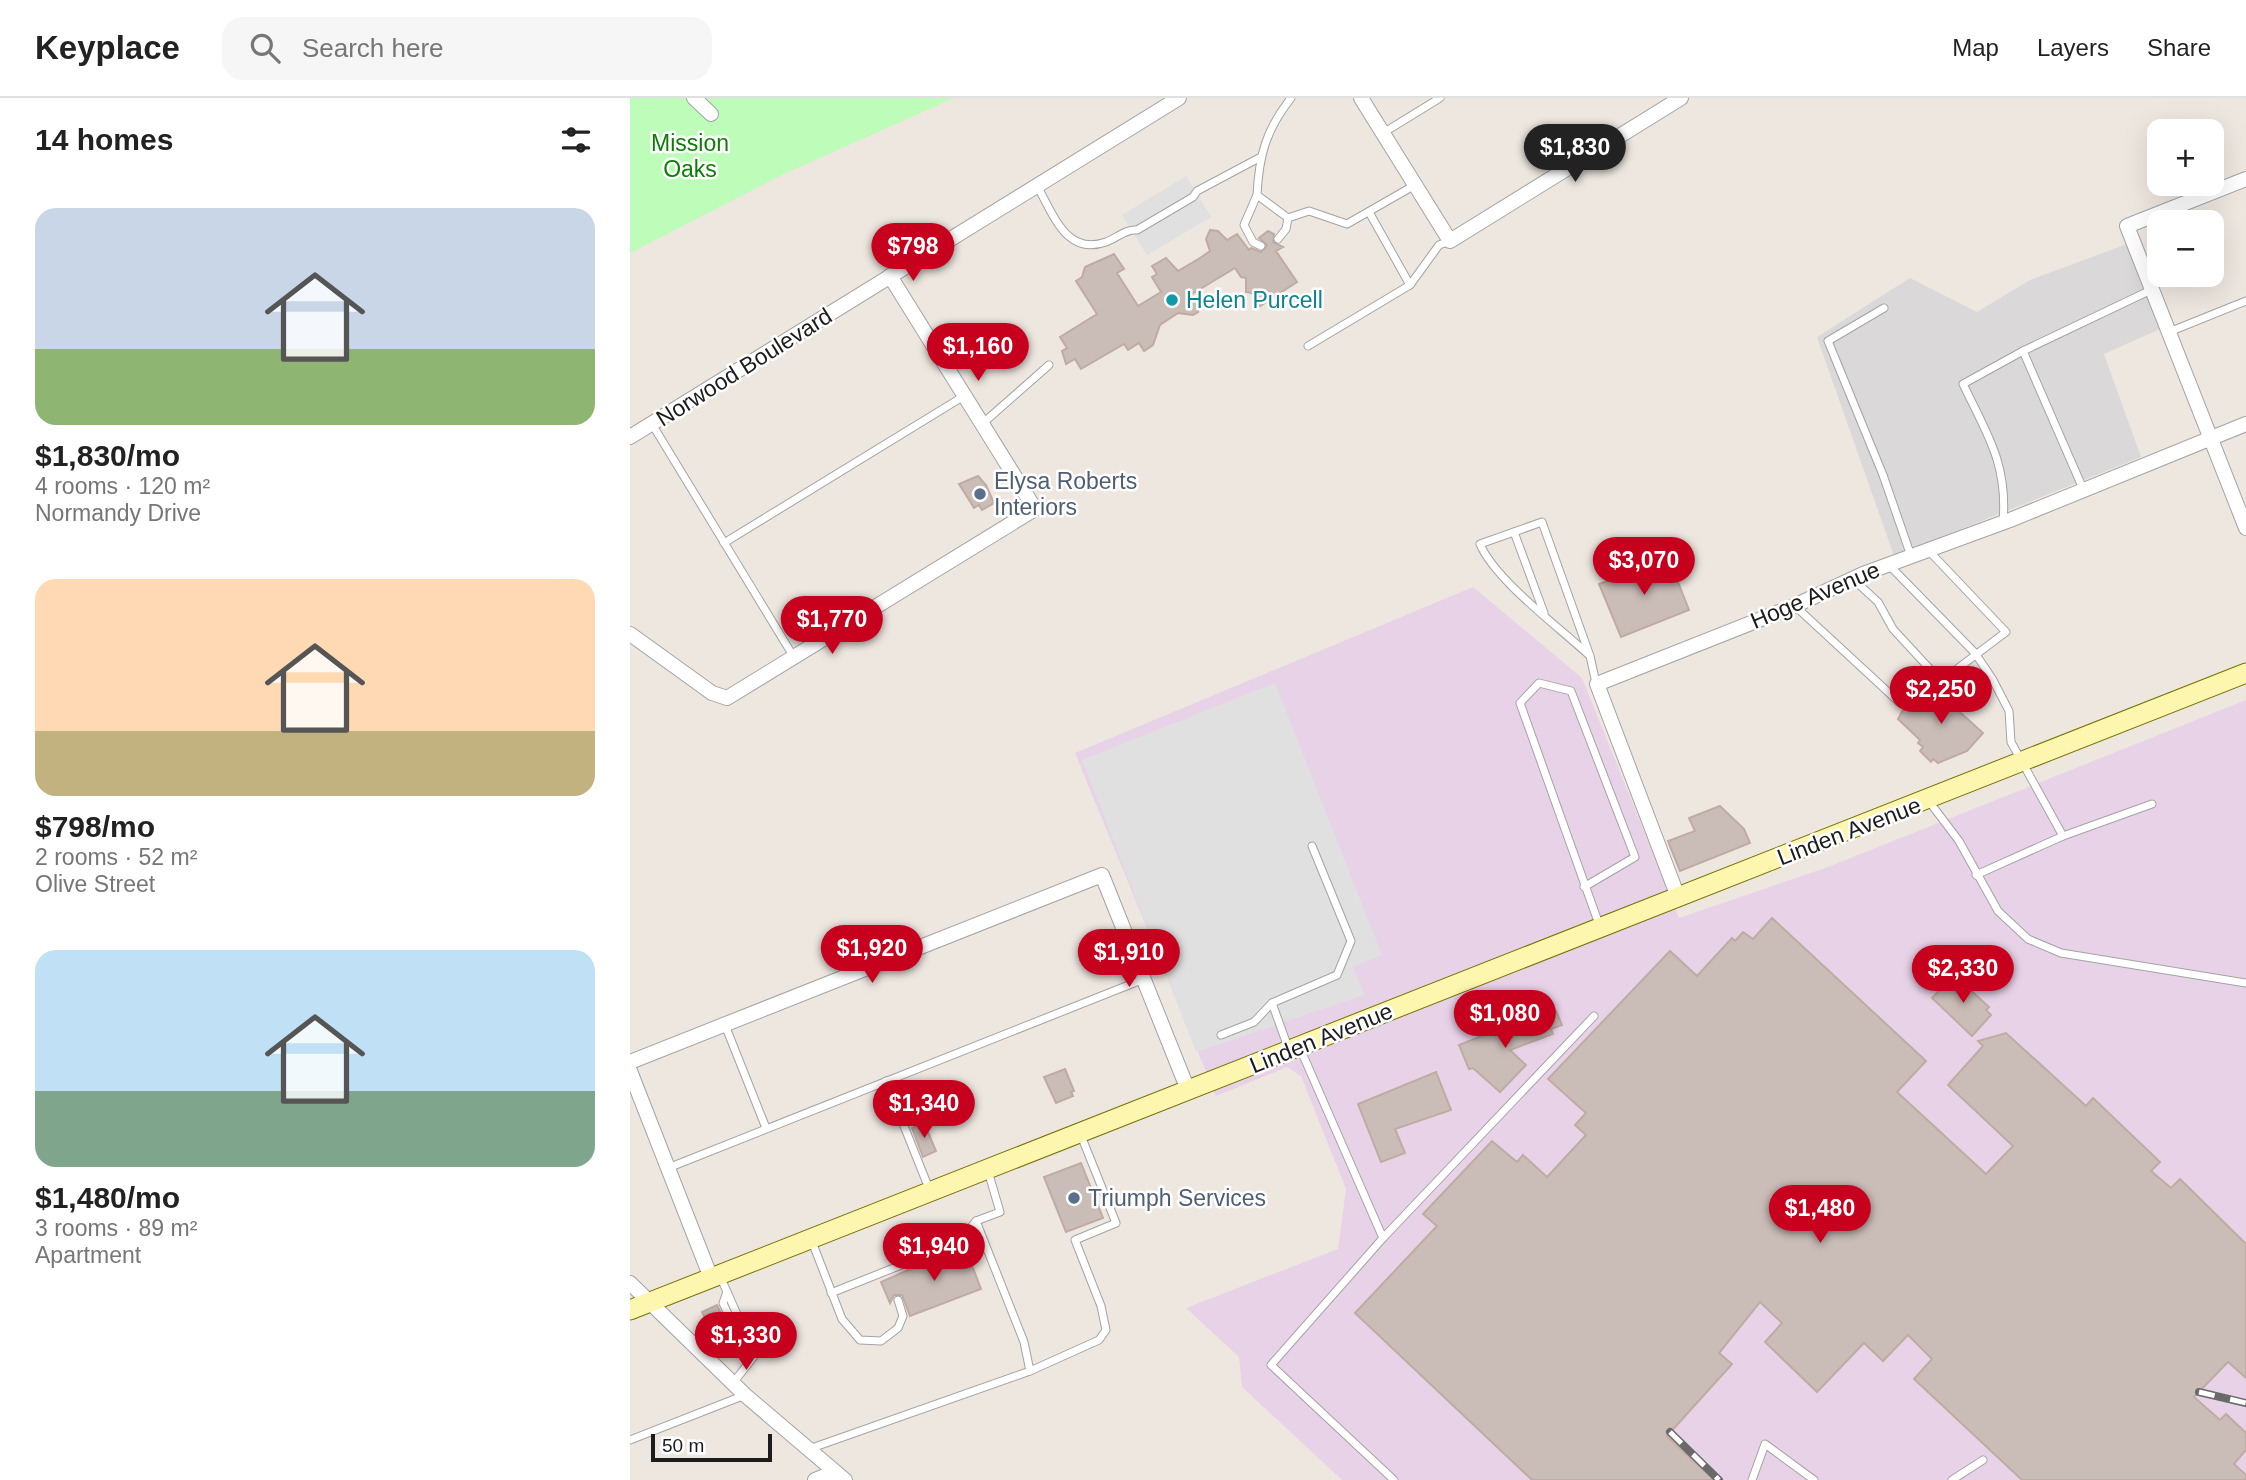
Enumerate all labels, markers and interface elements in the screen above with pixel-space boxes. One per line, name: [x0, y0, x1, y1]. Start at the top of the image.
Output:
search box: [222, 17, 712, 80]
text: Keyplace: [35, 29, 180, 66]
icon: search: [246, 29, 284, 67]
text: Search here: [302, 33, 444, 63]
text: Map: [1952, 34, 1999, 61]
text: Layers: [2037, 34, 2109, 61]
text: Share: [2147, 34, 2211, 61]
map controls: [2147, 119, 2224, 287]
button: +: [2147, 119, 2224, 196]
icon: filters: [557, 121, 595, 159]
text: 14 homes: [35, 123, 173, 156]
pin: $1,830: [1518, 125, 1632, 184]
park label: Mission Oaks: [651, 130, 729, 182]
text: $1,830: [1540, 134, 1610, 160]
button: −: [2147, 210, 2224, 287]
pin: $798: [872, 223, 954, 283]
text: $798: [887, 233, 939, 259]
icon: home: [252, 254, 378, 380]
place label: Helen Purcell: [1186, 287, 1323, 313]
marker: Helen Purcell: [1164, 292, 1180, 308]
street label: Norwood Boulevard: [651, 302, 837, 432]
pin: $1,160: [921, 324, 1035, 383]
text: $1,160: [943, 333, 1013, 359]
text: $1,830/mo: [35, 439, 180, 472]
place label: Elysa Roberts Interiors: [994, 468, 1137, 520]
text: 4 rooms · 120 m²: [35, 473, 210, 499]
marker: Elysa Roberts Interiors: [972, 486, 988, 502]
text: Normandy Drive: [35, 500, 201, 526]
pin: $3,070: [1587, 538, 1701, 597]
text: $3,070: [1609, 547, 1679, 573]
street label: Hoge Avenue: [1747, 556, 1883, 634]
pin: $1,770: [775, 596, 889, 656]
text: $1,770: [797, 606, 867, 632]
icon: home: [252, 625, 378, 751]
pin: $2,250: [1884, 666, 1998, 726]
text: $2,250: [1906, 676, 1976, 702]
street label: Linden Avenue: [1773, 792, 1925, 870]
text: $798/mo: [35, 810, 155, 843]
text: 2 rooms · 52 m²: [35, 844, 197, 870]
text: Olive Street: [35, 871, 155, 897]
pin: $1,920: [815, 926, 929, 985]
pin: $1,910: [1072, 930, 1186, 989]
text: $1,920: [837, 935, 907, 961]
text: $1,910: [1094, 939, 1164, 965]
pin: $2,330: [1906, 946, 2020, 1005]
text: $2,330: [1928, 955, 1998, 981]
pin: $1,080: [1448, 990, 1562, 1050]
icon: home: [252, 996, 378, 1122]
street label: Linden Avenue: [1246, 998, 1396, 1078]
text: $1,080: [1470, 1000, 1540, 1026]
pin: $1,340: [867, 1080, 981, 1140]
text: $1,340: [889, 1090, 959, 1116]
text: $1,480/mo: [35, 1181, 180, 1214]
place label: Triumph Services: [1088, 1185, 1266, 1211]
pin: $1,480: [1763, 1186, 1877, 1245]
marker: Triumph Services: [1066, 1190, 1082, 1206]
text: $1,480: [1785, 1195, 1855, 1221]
text: 3 rooms · 89 m²: [35, 1215, 197, 1241]
pin: $1,940: [877, 1224, 991, 1283]
text: $1,940: [899, 1233, 969, 1259]
text: Apartment: [35, 1242, 141, 1268]
pin: $1,330: [689, 1312, 803, 1372]
text: $1,330: [711, 1322, 781, 1348]
scale bar: [651, 1431, 772, 1463]
text: 50 m: [662, 1435, 704, 1456]

